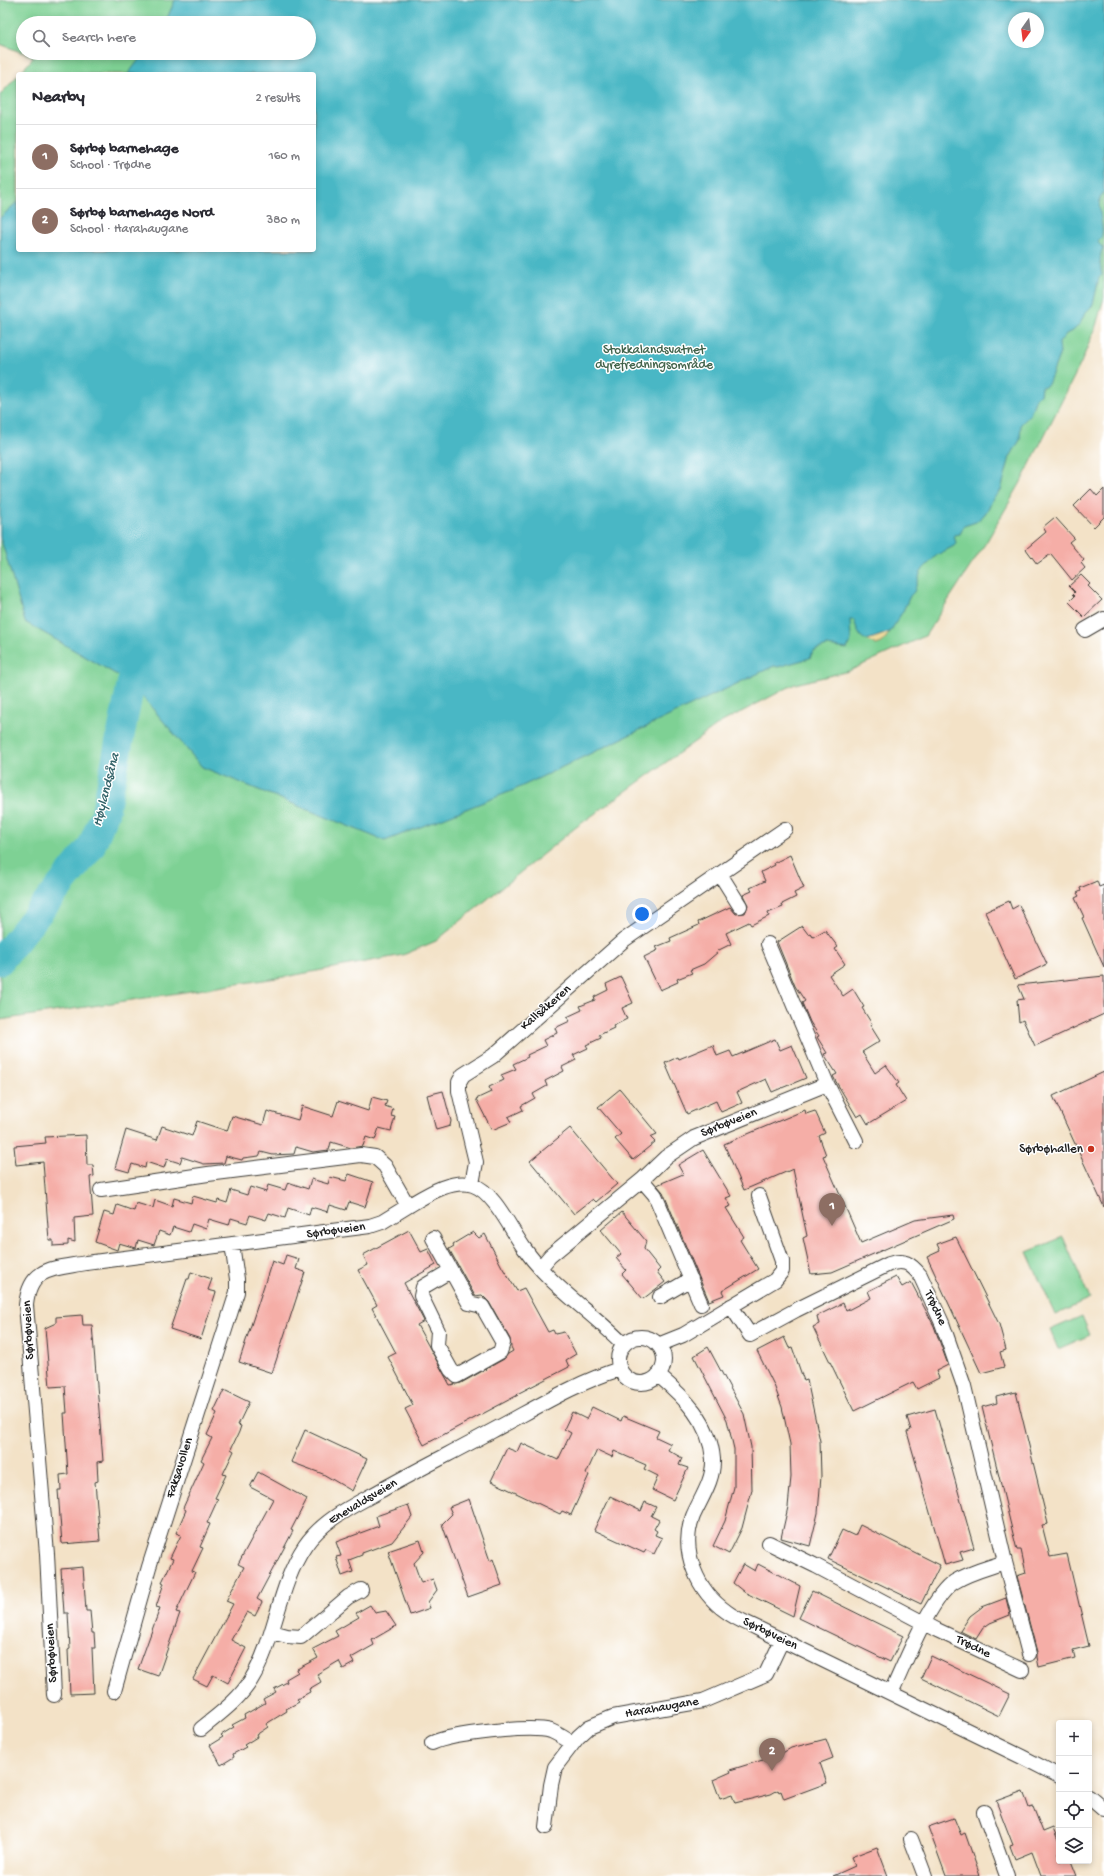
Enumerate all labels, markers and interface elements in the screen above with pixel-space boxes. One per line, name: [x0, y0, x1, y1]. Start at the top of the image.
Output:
north arrow: [1008, 12, 1044, 48]
search box: [16, 16, 316, 60]
icon: search: [30, 27, 52, 49]
text: Search here: [62, 29, 136, 47]
text: Nearby: [32, 88, 85, 108]
text: 2 results: [255, 91, 300, 106]
text: Sørbø barnehage: [70, 140, 178, 158]
text: 1: [42, 149, 48, 164]
text: 160 m: [268, 149, 300, 164]
text: School · Trødne: [70, 158, 151, 173]
text: Sørbø barnehage Nord: [70, 204, 214, 222]
text: 2: [42, 213, 48, 228]
text: 380 m: [266, 213, 300, 228]
text: School · Harahaugane: [70, 222, 188, 237]
park label: Stokkalandsvatnet dyrefredningsområde: [595, 343, 713, 373]
water label: Høylandsåna: [90, 750, 125, 829]
your location: [632, 904, 652, 924]
street label: Kallsåkeren: [518, 981, 575, 1034]
street label: Sørbøveien: [699, 1105, 760, 1141]
place label: Sørbøhallen: [1019, 1142, 1084, 1157]
marker: Sørbøhallen: [1086, 1144, 1096, 1154]
pin: 1: [819, 1193, 845, 1226]
street label: Sørbøveien: [306, 1219, 367, 1243]
street label: Trødne: [920, 1287, 950, 1328]
street label: Sørbøveien: [20, 1299, 38, 1360]
street label: Faksavollen: [163, 1435, 197, 1501]
street label: Enevaldsveien: [326, 1475, 401, 1528]
street label: Sørbøveien: [740, 1614, 801, 1654]
street label: Sørbøveien: [43, 1622, 61, 1683]
street label: Trødne: [952, 1632, 993, 1662]
street label: Harahaugane: [624, 1694, 700, 1722]
map controls: [1056, 1720, 1092, 1864]
button: +: [1056, 1720, 1092, 1756]
pin: 2: [759, 1738, 785, 1771]
button: −: [1056, 1756, 1092, 1792]
button: locate: [1056, 1792, 1092, 1828]
button: layers: [1056, 1828, 1092, 1864]

